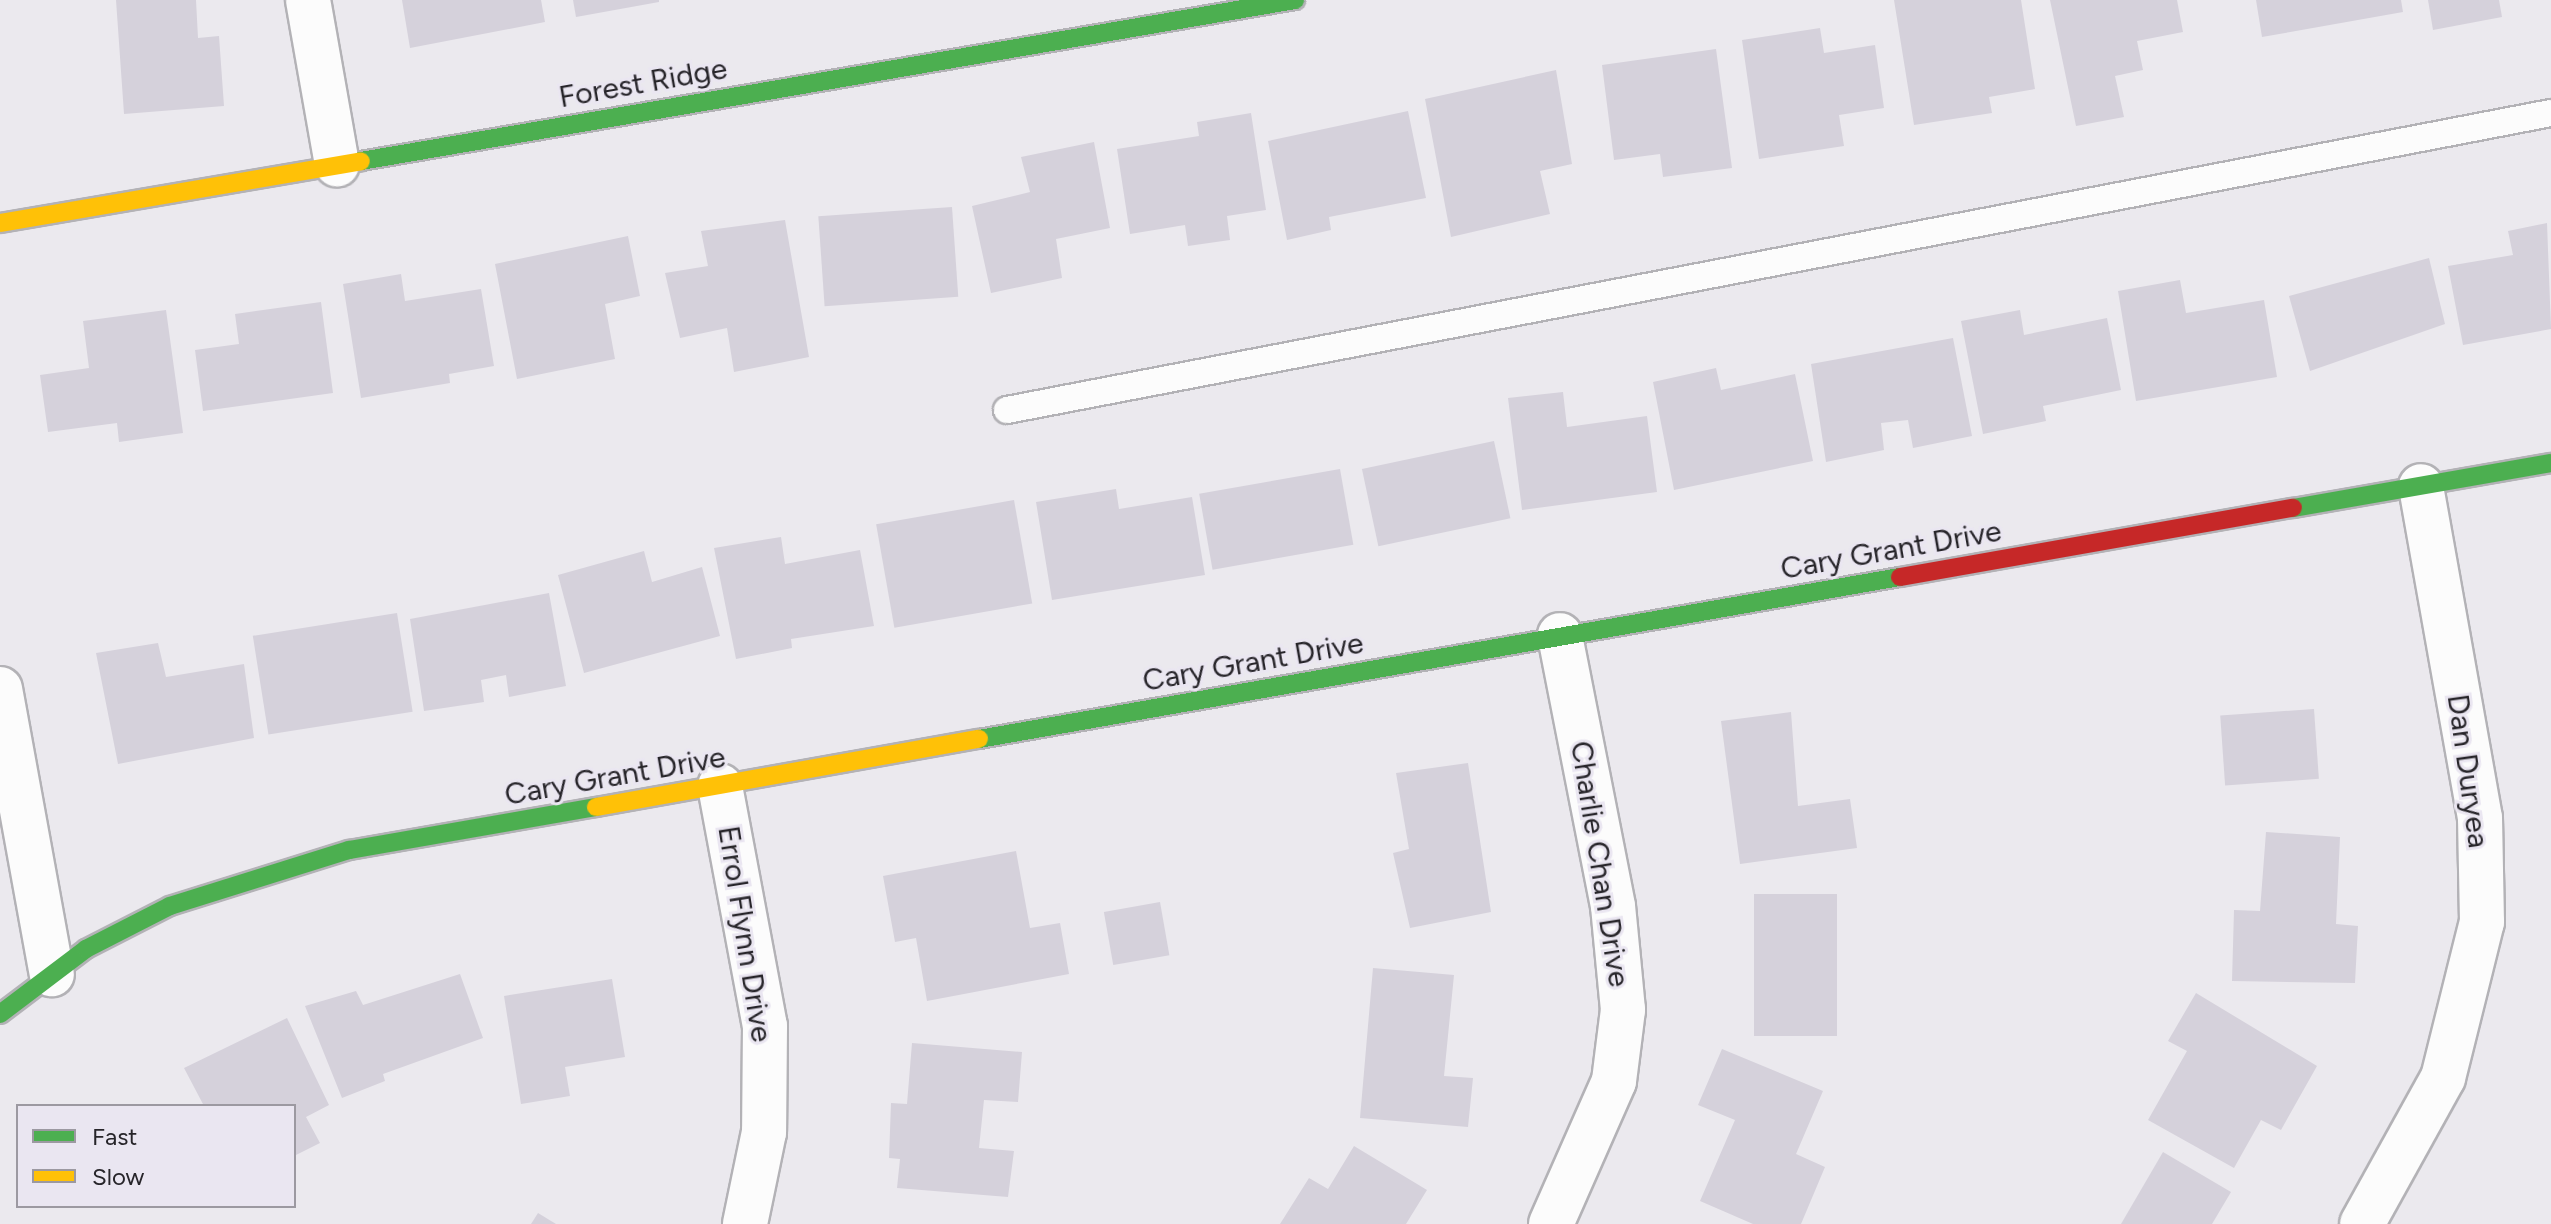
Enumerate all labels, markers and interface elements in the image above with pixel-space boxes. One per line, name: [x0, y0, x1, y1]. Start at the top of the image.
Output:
street label: Forest Ridge: [556, 51, 730, 115]
street label: Cary Grant Drive: [1778, 513, 2004, 587]
street label: Cary Grant Drive: [1140, 625, 1366, 699]
street label: Dan Duryea: [2439, 692, 2497, 850]
street label: Cary Grant Drive: [502, 739, 728, 813]
street label: Charlie Chan Drive: [1563, 739, 1637, 989]
street label: Errol Flynn Drive: [710, 823, 780, 1045]
legend: [16, 1104, 296, 1208]
text: Fast: [92, 1122, 137, 1151]
text: Slow: [92, 1162, 144, 1191]

